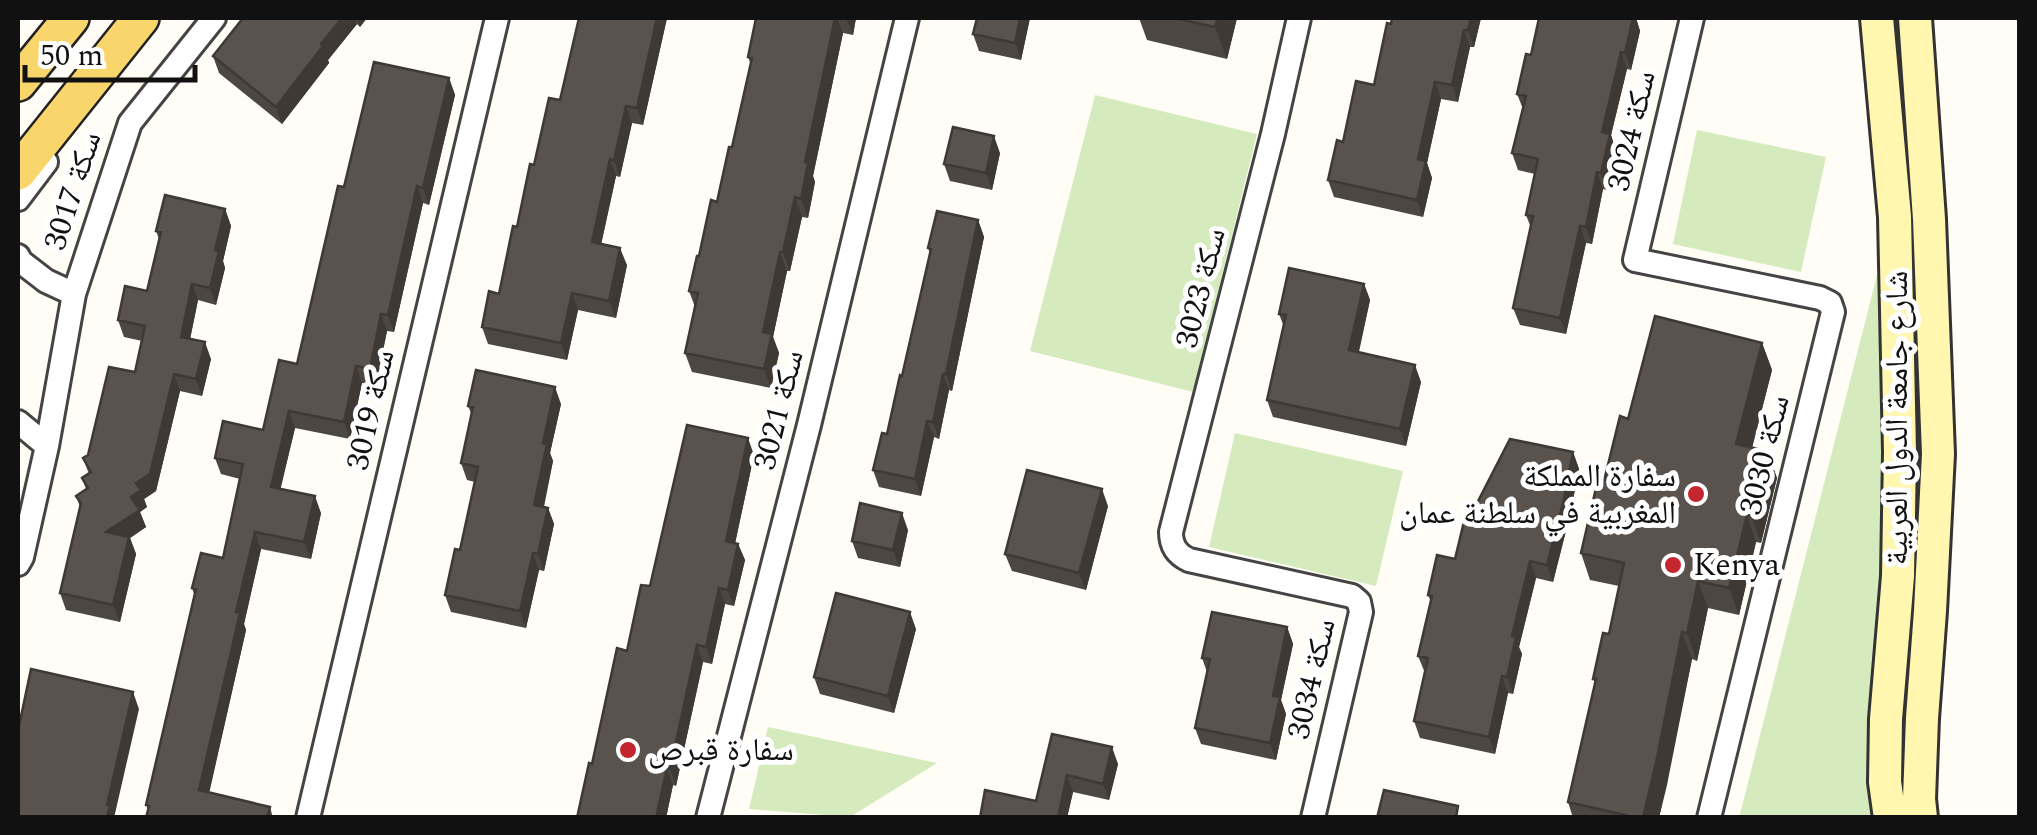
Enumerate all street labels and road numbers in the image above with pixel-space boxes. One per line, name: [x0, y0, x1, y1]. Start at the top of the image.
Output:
street label: سكة 3024: [1594, 66, 1670, 196]
street label: سكة 3017: [31, 125, 115, 257]
street label: سكة 3023: [1162, 223, 1240, 353]
street label: شارع جامعة الدول العربية: [1873, 271, 1922, 565]
street label: سكة 3019: [333, 345, 409, 475]
street label: سكة 3021: [740, 345, 818, 475]
street label: سكة 3030: [1726, 390, 1804, 520]
street label: سكة 3034: [1274, 614, 1350, 744]

